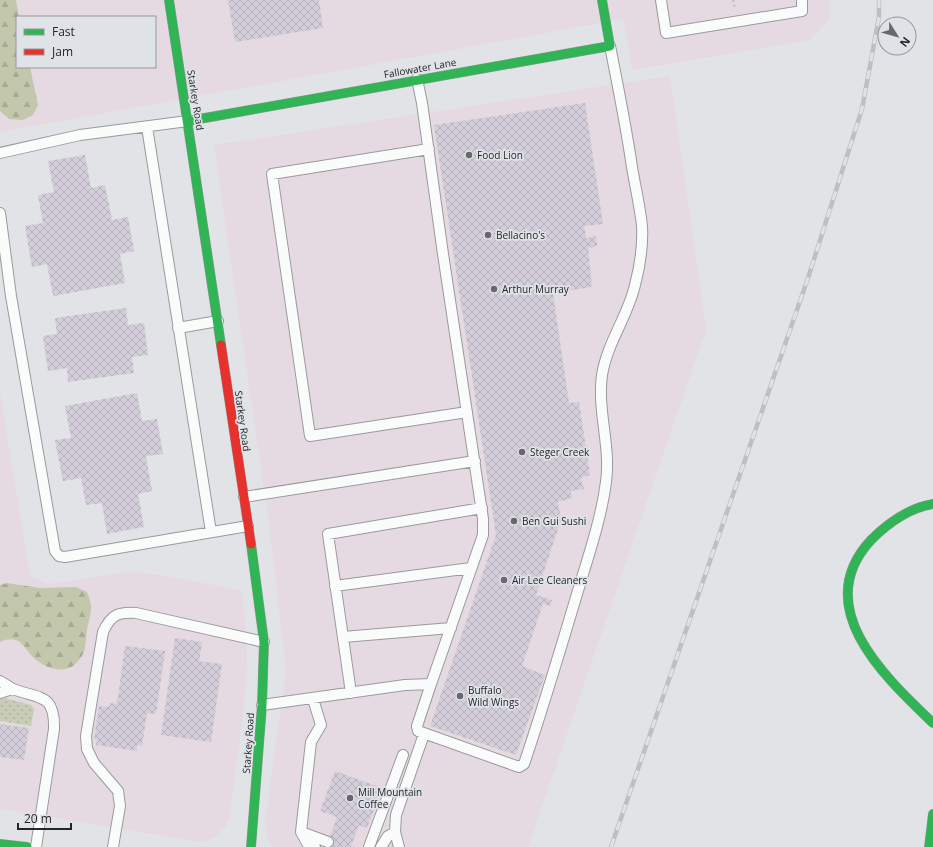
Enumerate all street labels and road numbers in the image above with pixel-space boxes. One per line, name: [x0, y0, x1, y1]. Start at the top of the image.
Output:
street label: Fallowater Lane: [383, 55, 458, 81]
street label: Starkey Road: [184, 69, 208, 131]
street label: Starkey Road: [232, 390, 254, 452]
street label: Starkey Road: [239, 712, 257, 774]

